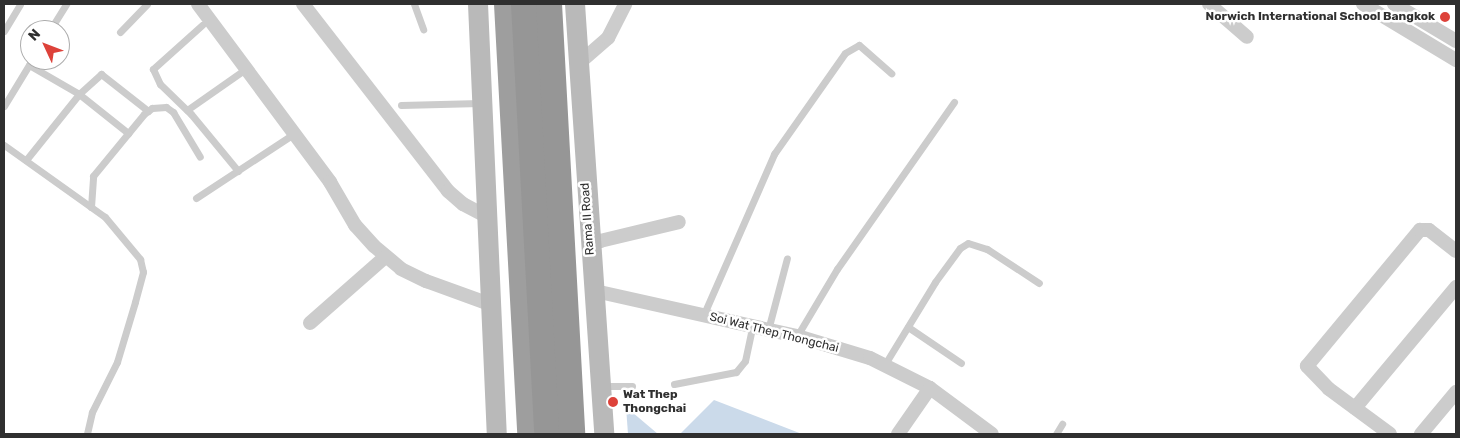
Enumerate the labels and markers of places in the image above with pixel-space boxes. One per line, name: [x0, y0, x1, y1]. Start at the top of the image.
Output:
place label: Norwich International School Bangkok: [1206, 10, 1435, 24]
marker: Norwich International School Bangkok: [1439, 11, 1451, 23]
place label: Wat Thep Thongchai: [623, 388, 686, 416]
marker: Wat Thep Thongchai: [607, 396, 619, 408]

